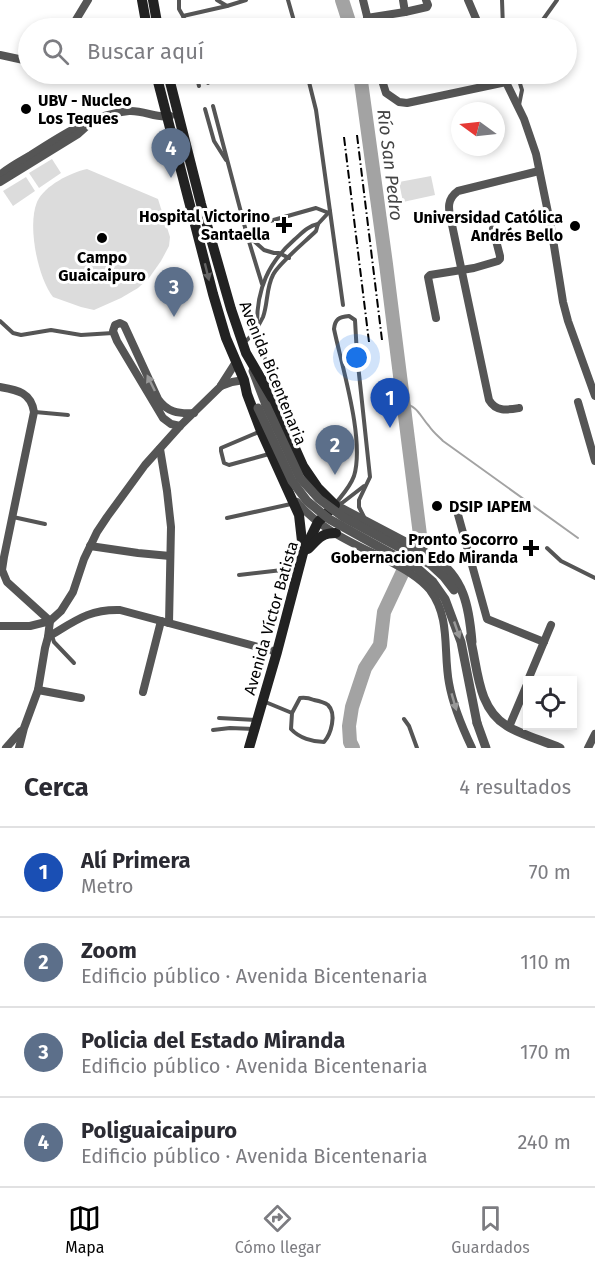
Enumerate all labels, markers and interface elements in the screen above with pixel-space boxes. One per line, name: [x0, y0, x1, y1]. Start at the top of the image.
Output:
search box: [18, 18, 577, 84]
icon: search: [39, 35, 72, 68]
text: Buscar aquí: [87, 38, 204, 65]
place label: UBV - Nucleo Los Teques: [38, 91, 132, 128]
marker: UBV - Nucleo Los Teques: [19, 102, 33, 116]
north arrow: [451, 102, 505, 156]
water label: Río San Pedro: [372, 108, 408, 222]
pin: 4: [152, 128, 190, 178]
place label: Hospital Victorino Santaella: [139, 207, 270, 244]
place label: Universidad Católica Andrés Bello: [413, 208, 563, 245]
marker: Hospital Victorino Santaella: [275, 216, 293, 234]
marker: Universidad Católica Andrés Bello: [568, 219, 582, 233]
marker: Campo Guaicaipuro: [95, 231, 109, 245]
place label: Campo Guaicaipuro: [58, 248, 146, 285]
one-way arrow: [203, 263, 213, 282]
pin: 3: [154, 268, 194, 317]
street label: Avenida Bicentenaria: [235, 298, 311, 448]
your location: [342, 343, 371, 372]
one-way arrow: [146, 375, 155, 392]
pin: 1: [370, 378, 410, 428]
pin: 2: [316, 426, 354, 475]
place label: DSIP IAPEM: [449, 497, 532, 516]
marker: DSIP IAPEM: [430, 499, 444, 513]
place label: Pronto Socorro Gobernacion Edo Miranda: [331, 530, 518, 567]
street label: Avenida Víctor Batista: [240, 539, 302, 697]
marker: Pronto Socorro Gobernacion Edo Miranda: [522, 539, 540, 557]
one-way arrow: [453, 622, 463, 640]
map controls: [523, 676, 577, 730]
button: locate: [523, 676, 577, 730]
one-way arrow: [450, 693, 459, 711]
text: Cerca: [24, 772, 89, 803]
text: 4 resultados: [459, 775, 571, 799]
text: Alí Primera: [81, 847, 191, 874]
text: 1: [39, 860, 48, 884]
text: 70 m: [529, 860, 571, 884]
text: Metro: [81, 874, 133, 898]
text: Zoom: [81, 937, 137, 964]
text: 2: [38, 950, 49, 974]
text: 110 m: [520, 950, 571, 974]
text: Edificio público · Avenida Bicentenaria: [81, 964, 428, 988]
text: Policia del Estado Miranda: [81, 1027, 345, 1054]
text: 3: [38, 1040, 49, 1064]
text: 170 m: [520, 1040, 571, 1064]
text: Edificio público · Avenida Bicentenaria: [81, 1054, 428, 1078]
text: Poliguaicaipuro: [81, 1117, 237, 1144]
text: 4: [38, 1130, 49, 1154]
text: 240 m: [517, 1130, 571, 1154]
text: Edificio público · Avenida Bicentenaria: [81, 1144, 428, 1168]
tab: Mapa: [65, 1202, 104, 1257]
tab: Cómo llegar: [235, 1202, 321, 1257]
tab: Guardados: [451, 1202, 530, 1257]

